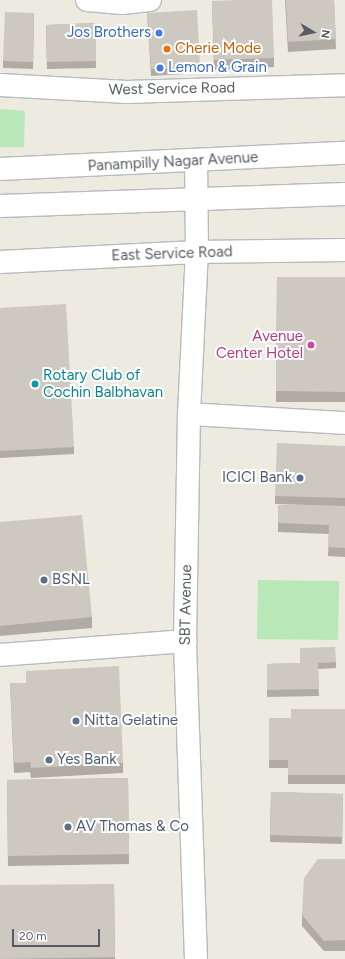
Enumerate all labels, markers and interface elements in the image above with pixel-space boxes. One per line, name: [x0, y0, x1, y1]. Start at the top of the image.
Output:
north arrow: [293, 12, 333, 52]
place label: Jos Brothers: [67, 24, 151, 42]
marker: Jos Brothers: [154, 28, 164, 38]
text: N: [318, 29, 332, 39]
place label: Cherie Mode: [175, 40, 261, 58]
marker: Cherie Mode: [162, 44, 172, 54]
place label: Lemon & Grain: [168, 59, 267, 77]
marker: Lemon & Grain: [155, 63, 165, 73]
street label: West Service Road: [109, 79, 235, 99]
street label: Panampilly Nagar Avenue: [87, 149, 259, 175]
street label: East Service Road: [111, 243, 233, 265]
place label: Avenue Center Hotel: [216, 327, 303, 362]
marker: Avenue Center Hotel: [306, 340, 316, 350]
place label: Rotary Club of Cochin Balbhavan: [43, 366, 163, 401]
marker: Rotary Club of Cochin Balbhavan: [30, 379, 40, 389]
place label: ICICI Bank: [222, 469, 292, 487]
marker: ICICI Bank: [295, 473, 305, 483]
street label: SBT Avenue: [176, 564, 196, 646]
place label: BSNL: [52, 571, 90, 589]
marker: BSNL: [39, 575, 49, 585]
place label: Nitta Gelatine: [84, 712, 178, 730]
marker: Nitta Gelatine: [71, 716, 81, 726]
place label: Yes Bank: [57, 751, 117, 769]
marker: Yes Bank: [44, 755, 54, 765]
place label: AV Thomas & Co: [76, 818, 189, 836]
marker: AV Thomas & Co: [63, 822, 73, 832]
scale bar: [14, 921, 102, 947]
text: 20 m: [19, 929, 47, 943]

